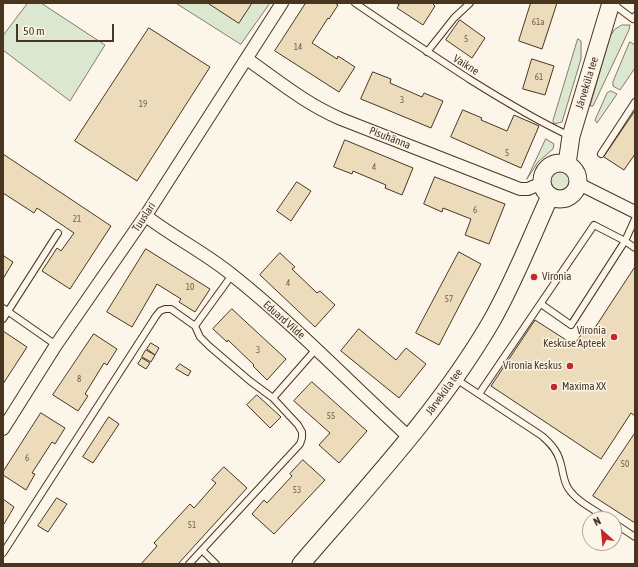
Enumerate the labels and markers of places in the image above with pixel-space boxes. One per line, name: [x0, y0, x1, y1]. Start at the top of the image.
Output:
place label: Vironia: [542, 270, 571, 284]
marker: Vironia: [529, 272, 539, 282]
place label: Vironia Keskuse Apteek: [543, 324, 606, 350]
marker: Vironia Keskuse Apteek: [609, 332, 619, 342]
place label: Vironia Keskus: [503, 359, 562, 373]
marker: Vironia Keskus: [565, 361, 575, 371]
place label: Maxima XX: [562, 380, 606, 394]
marker: Maxima XX: [549, 382, 559, 392]

